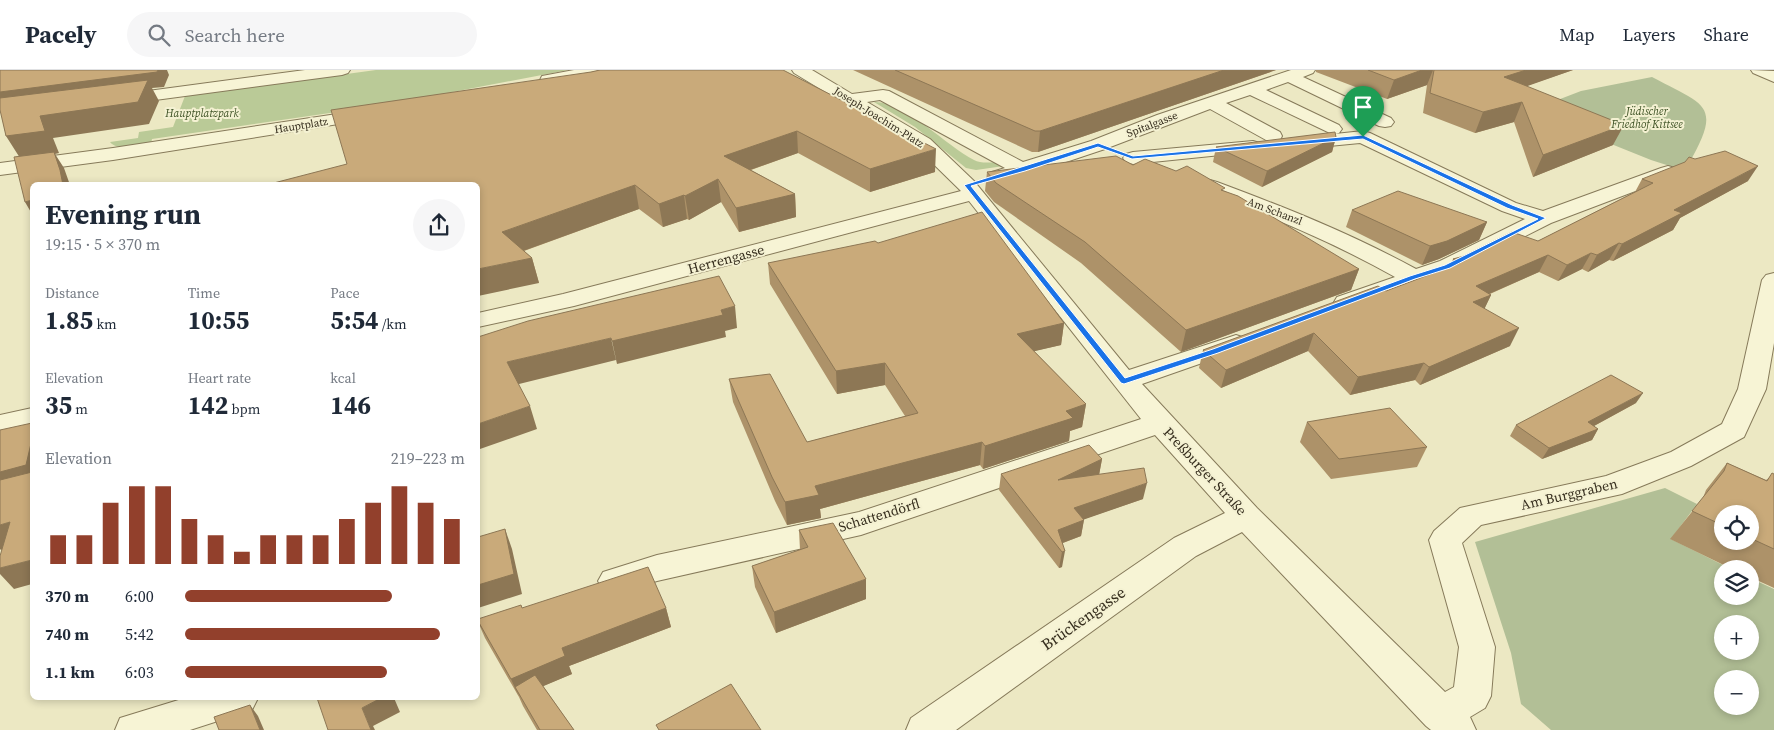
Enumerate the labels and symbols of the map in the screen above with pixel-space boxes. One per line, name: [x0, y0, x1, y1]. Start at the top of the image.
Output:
street label: Joseph-Joachim-Platz: [830, 83, 927, 151]
pin: [1342, 86, 1384, 137]
park label: Jüdischer Friedhof Kittsee: [1610, 104, 1683, 132]
park label: Hauptplatzpark: [164, 106, 239, 121]
street label: Spitalgasse: [1124, 108, 1180, 141]
street label: Hauptplatz: [273, 114, 329, 137]
street label: Am Schanzl: [1245, 194, 1304, 229]
street label: Herrengasse: [685, 239, 767, 279]
street label: Preßburger Straße: [1159, 422, 1251, 520]
street label: Am Burggraben: [1519, 473, 1620, 515]
street label: Schattendörfl: [836, 493, 923, 537]
street label: Brückengasse: [1037, 581, 1129, 655]

